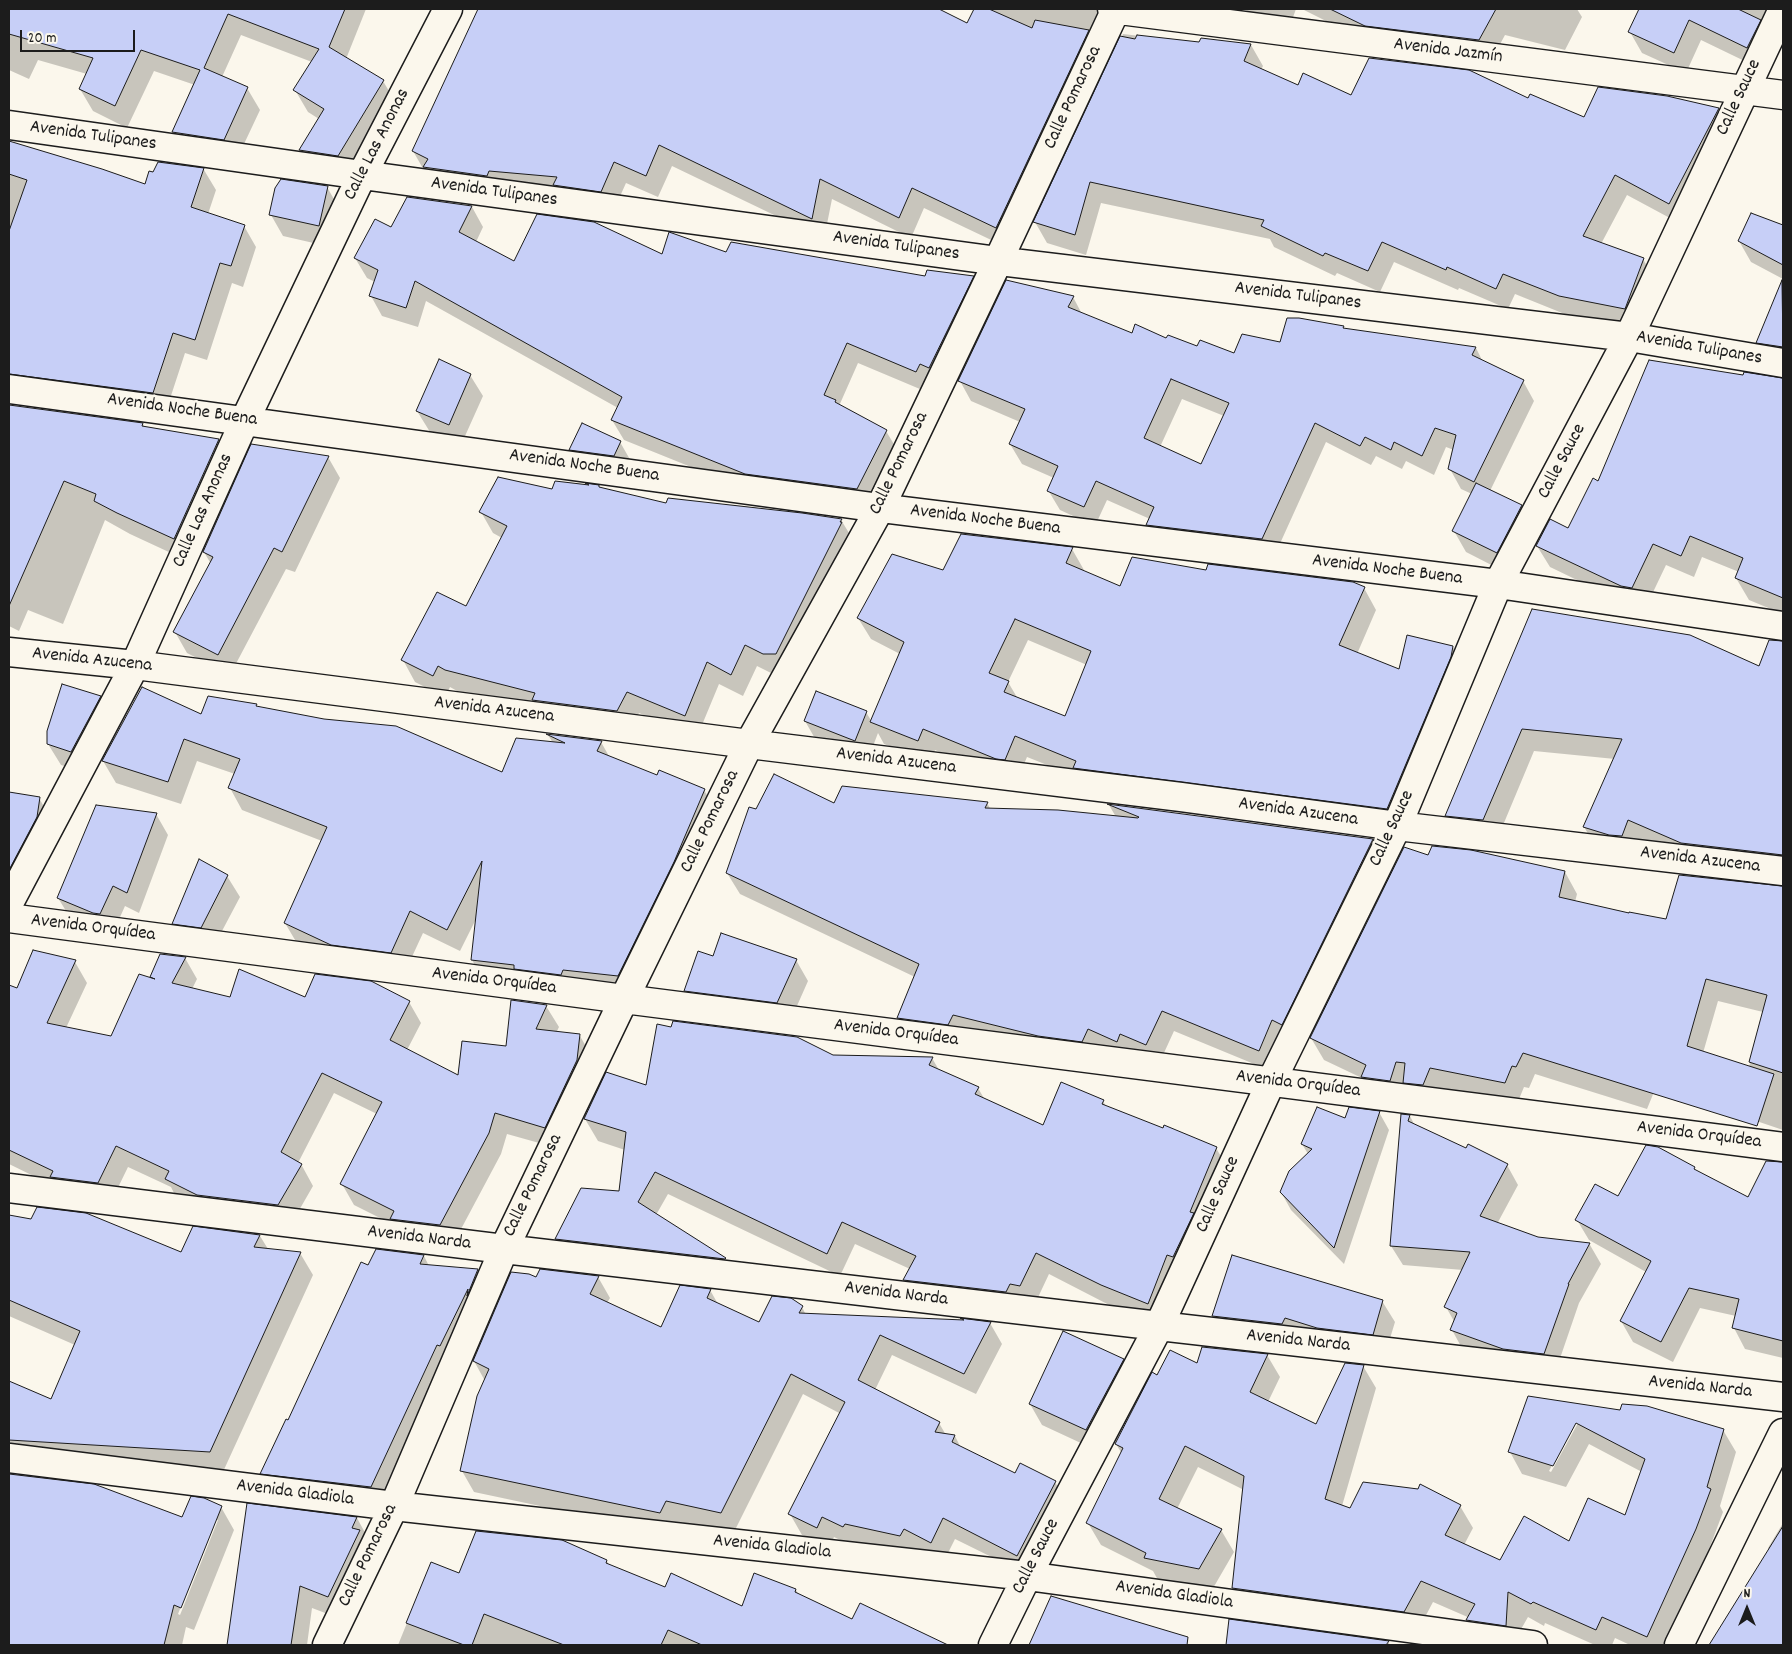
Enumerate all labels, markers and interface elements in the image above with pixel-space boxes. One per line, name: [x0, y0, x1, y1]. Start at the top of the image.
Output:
scale bar: [22, 20, 138, 52]
text: 20 m: [28, 28, 56, 50]
street label: Avenida Jazmín: [1392, 34, 1504, 70]
street label: Calle Pomarosa: [1040, 43, 1108, 153]
street label: Calle Sauce: [1712, 56, 1768, 140]
street label: Calle Las Anonas: [340, 85, 416, 205]
street label: Avenida Tulipanes: [28, 117, 158, 157]
street label: Avenida Tulipanes: [429, 173, 559, 213]
street label: Avenida Tulipanes: [831, 227, 961, 267]
street label: Avenida Tulipanes: [1233, 278, 1363, 316]
street label: Avenida Tulipanes: [1634, 327, 1764, 371]
street label: Avenida Noche Buena: [106, 389, 258, 433]
street label: Calle Pomarosa: [865, 409, 935, 519]
street label: Calle Sauce: [1534, 421, 1592, 503]
street label: Avenida Noche Buena: [508, 445, 660, 489]
street label: Calle Las Anonas: [169, 450, 239, 572]
street label: Avenida Noche Buena: [909, 500, 1061, 542]
street label: Avenida Noche Buena: [1311, 550, 1463, 592]
street label: Avenida Azucena: [31, 643, 153, 679]
street label: Avenida Azucena: [433, 692, 555, 730]
street label: Avenida Azucena: [835, 743, 957, 781]
street label: Calle Pomarosa: [676, 767, 746, 877]
street label: Calle Sauce: [1365, 787, 1421, 871]
street label: Avenida Azucena: [1237, 793, 1359, 833]
street label: Avenida Azucena: [1639, 842, 1761, 880]
street label: Avenida Orquídea: [29, 910, 157, 948]
street label: Avenida Orquídea: [430, 963, 558, 1001]
street label: Avenida Orquídea: [832, 1015, 960, 1053]
street label: Avenida Orquídea: [1234, 1066, 1362, 1104]
street label: Avenida Orquídea: [1635, 1117, 1763, 1155]
street label: Calle Pomarosa: [499, 1131, 569, 1241]
street label: Calle Sauce: [1192, 1153, 1246, 1237]
street label: Avenida Narda: [366, 1221, 472, 1257]
street label: Avenida Narda: [843, 1277, 949, 1313]
street label: Avenida Narda: [1245, 1325, 1351, 1359]
street label: Avenida Narda: [1647, 1371, 1753, 1405]
street label: Avenida Gladiola: [235, 1475, 355, 1513]
street label: Calle Pomarosa: [334, 1501, 404, 1611]
street label: Calle Sauce: [1008, 1516, 1066, 1598]
street label: Avenida Gladiola: [712, 1530, 832, 1566]
street label: Avenida Gladiola: [1114, 1576, 1234, 1616]
north arrow: [1722, 1584, 1772, 1634]
text: N: [1744, 1584, 1750, 1604]

